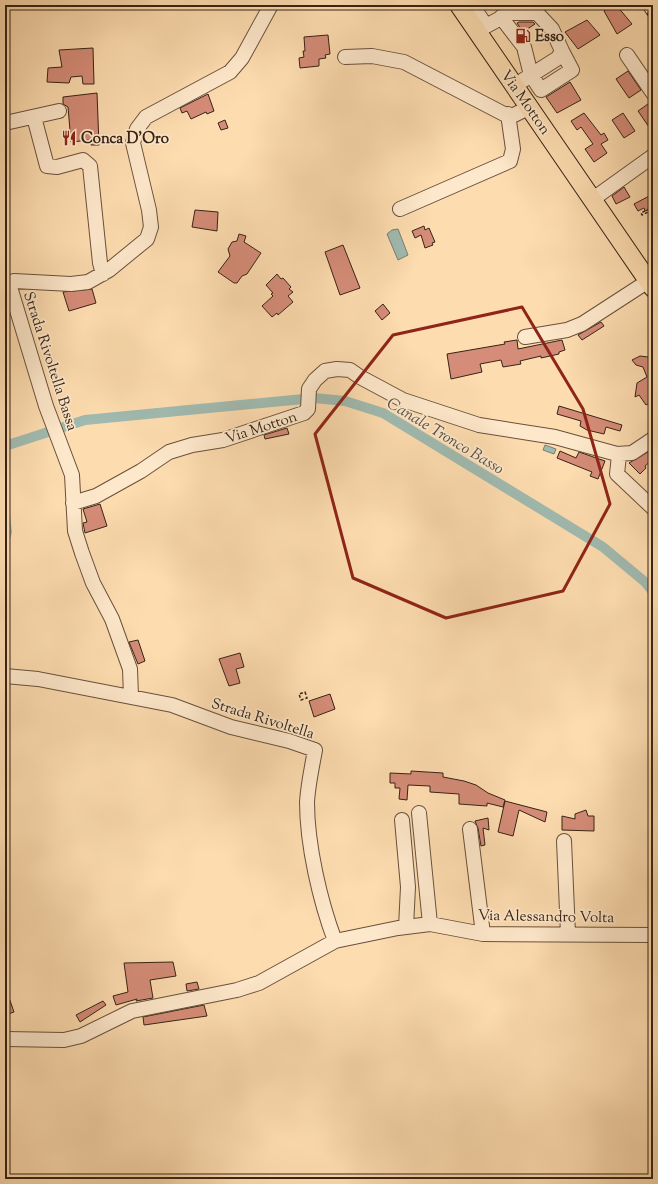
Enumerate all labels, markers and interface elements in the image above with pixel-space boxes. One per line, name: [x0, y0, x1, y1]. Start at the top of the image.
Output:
fuel station icon: Esso: [514, 27, 532, 45]
place label: Esso: [535, 27, 564, 48]
street label: Via Motton: [495, 66, 555, 140]
restaurant icon: Conca D'Oro: [60, 129, 78, 147]
place label: Conca D'Oro: [81, 129, 169, 150]
street label: Strada Rivoltella Bassa: [17, 289, 82, 434]
water label: Canale Tronco Basso: [382, 393, 508, 481]
street label: Via Motton: [223, 407, 300, 450]
street label: Strada Rivoltella: [208, 694, 317, 745]
street label: Via Alessandro Volta: [478, 906, 614, 929]

